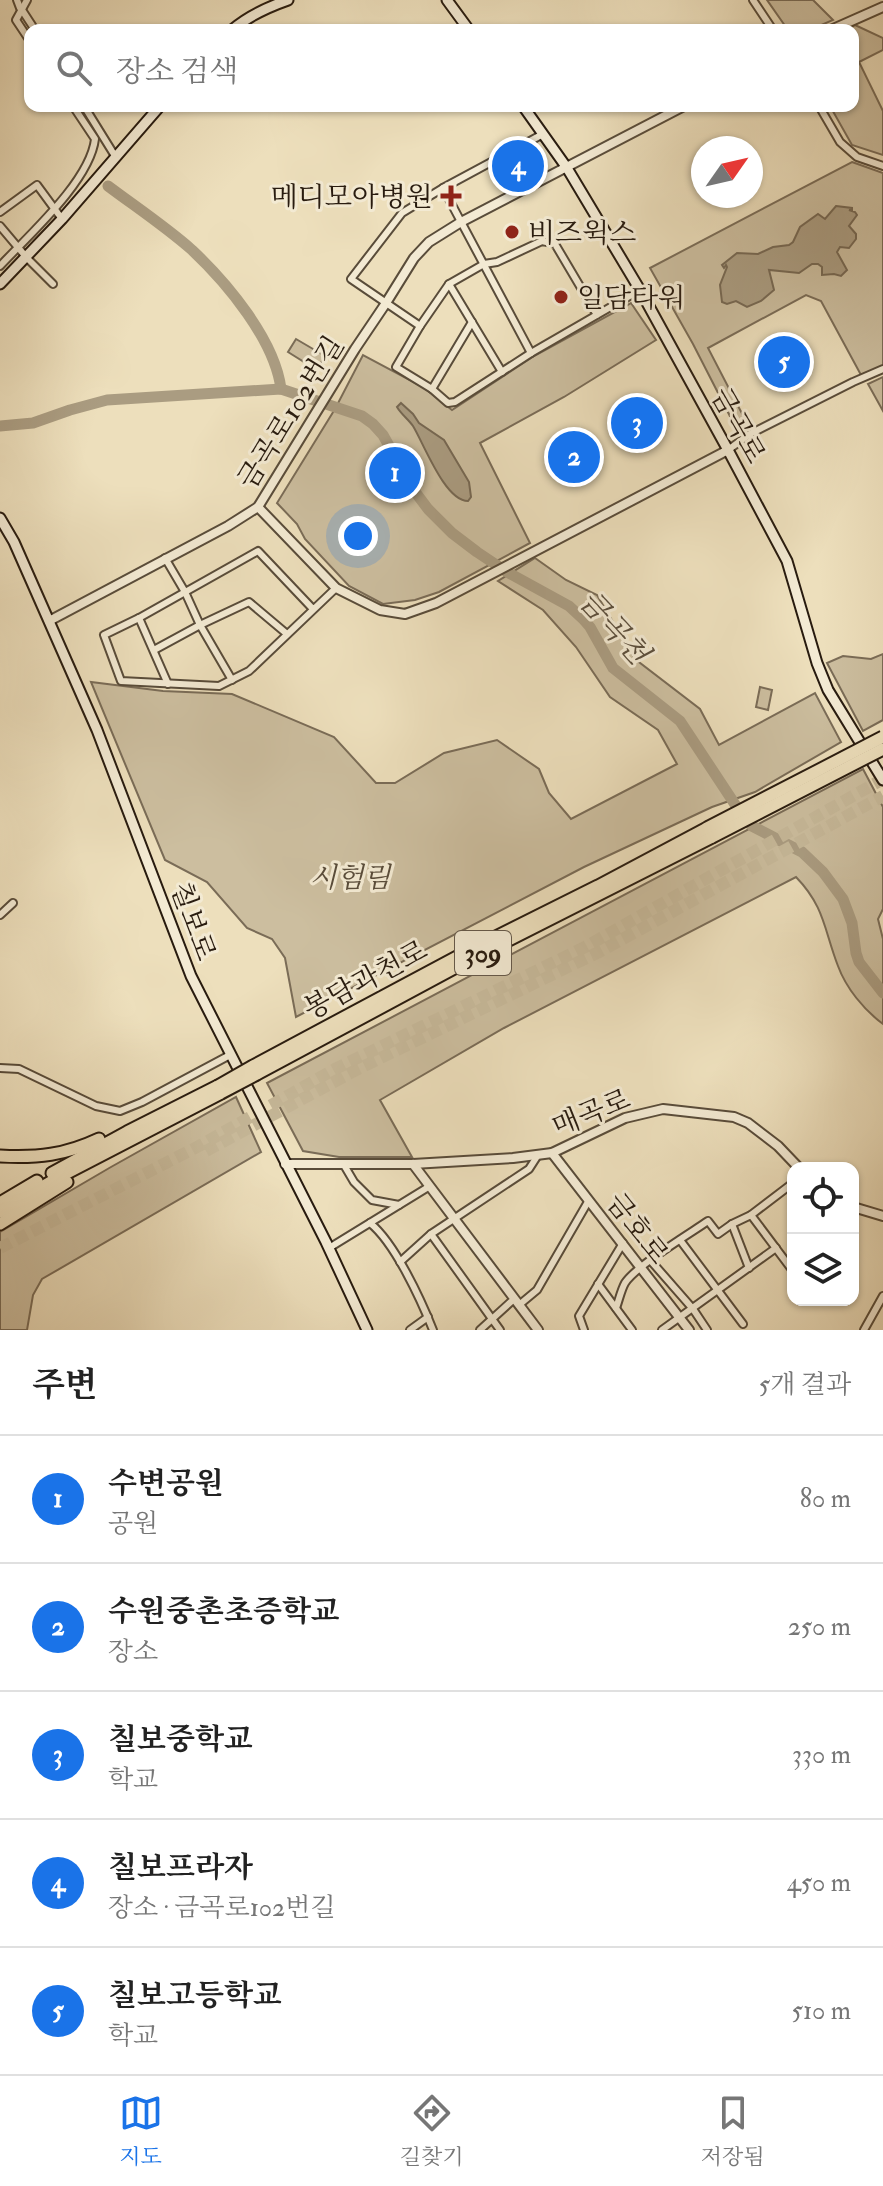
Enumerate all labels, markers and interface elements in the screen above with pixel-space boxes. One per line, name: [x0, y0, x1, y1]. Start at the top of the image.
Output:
search box: [24, 24, 859, 112]
icon: search: [52, 46, 96, 90]
text: 장소 검색: [116, 53, 238, 90]
pin: 4: [492, 136, 544, 196]
north arrow: [691, 136, 763, 208]
place label: 메디모아병원: [271, 180, 433, 215]
marker: 메디모아병원: [440, 185, 462, 207]
place label: 비즈윅스: [528, 216, 636, 251]
marker: 비즈윅스: [503, 223, 521, 241]
place label: 일담타워: [577, 281, 685, 316]
marker: 일담타워: [552, 288, 570, 306]
street label: 금곡로102번길: [230, 330, 352, 496]
pin: 5: [758, 332, 810, 392]
street label: 금곡로: [703, 382, 773, 470]
pin: 3: [611, 393, 663, 453]
pin: 2: [548, 427, 600, 487]
pin: 1: [369, 443, 421, 503]
your location: [338, 516, 378, 556]
water label: 금곡천: [571, 583, 658, 674]
park label: 시험림: [309, 861, 393, 896]
street label: 칠보로: [162, 877, 223, 966]
road number: 309: [455, 931, 511, 975]
street label: 봉담과천로: [298, 933, 434, 1028]
street label: 매곡로: [547, 1082, 636, 1145]
map controls: [787, 1162, 859, 1306]
button: locate: [787, 1162, 859, 1234]
street label: 금호로: [598, 1186, 676, 1272]
button: layers: [787, 1234, 859, 1306]
text: 주변: [32, 1364, 98, 1407]
text: 5개 결과: [759, 1369, 851, 1401]
text: 수변공원: [108, 1465, 224, 1502]
text: 1: [53, 1483, 63, 1515]
text: 80 m: [800, 1483, 851, 1515]
text: 공원: [108, 1508, 158, 1540]
text: 수원중촌초증학교: [108, 1593, 340, 1630]
text: 2: [51, 1611, 65, 1643]
text: 250 m: [788, 1611, 851, 1643]
text: 장소: [108, 1636, 158, 1668]
text: 칠보중학교: [108, 1721, 253, 1758]
text: 3: [53, 1739, 63, 1771]
text: 330 m: [792, 1739, 851, 1771]
text: 학교: [108, 1764, 158, 1796]
text: 칠보프라자: [108, 1849, 253, 1886]
text: 4: [51, 1867, 65, 1899]
text: 450 m: [787, 1867, 851, 1899]
text: 장소 · 금곡로102번길: [108, 1892, 336, 1924]
text: 칠보고등학교: [108, 1977, 282, 2014]
text: 5: [52, 1995, 64, 2027]
text: 510 m: [791, 1995, 851, 2027]
text: 학교: [108, 2020, 158, 2052]
tab: 지도: [119, 2091, 163, 2171]
tab: 길찾기: [400, 2091, 464, 2171]
tab: 저장됨: [701, 2091, 764, 2171]

